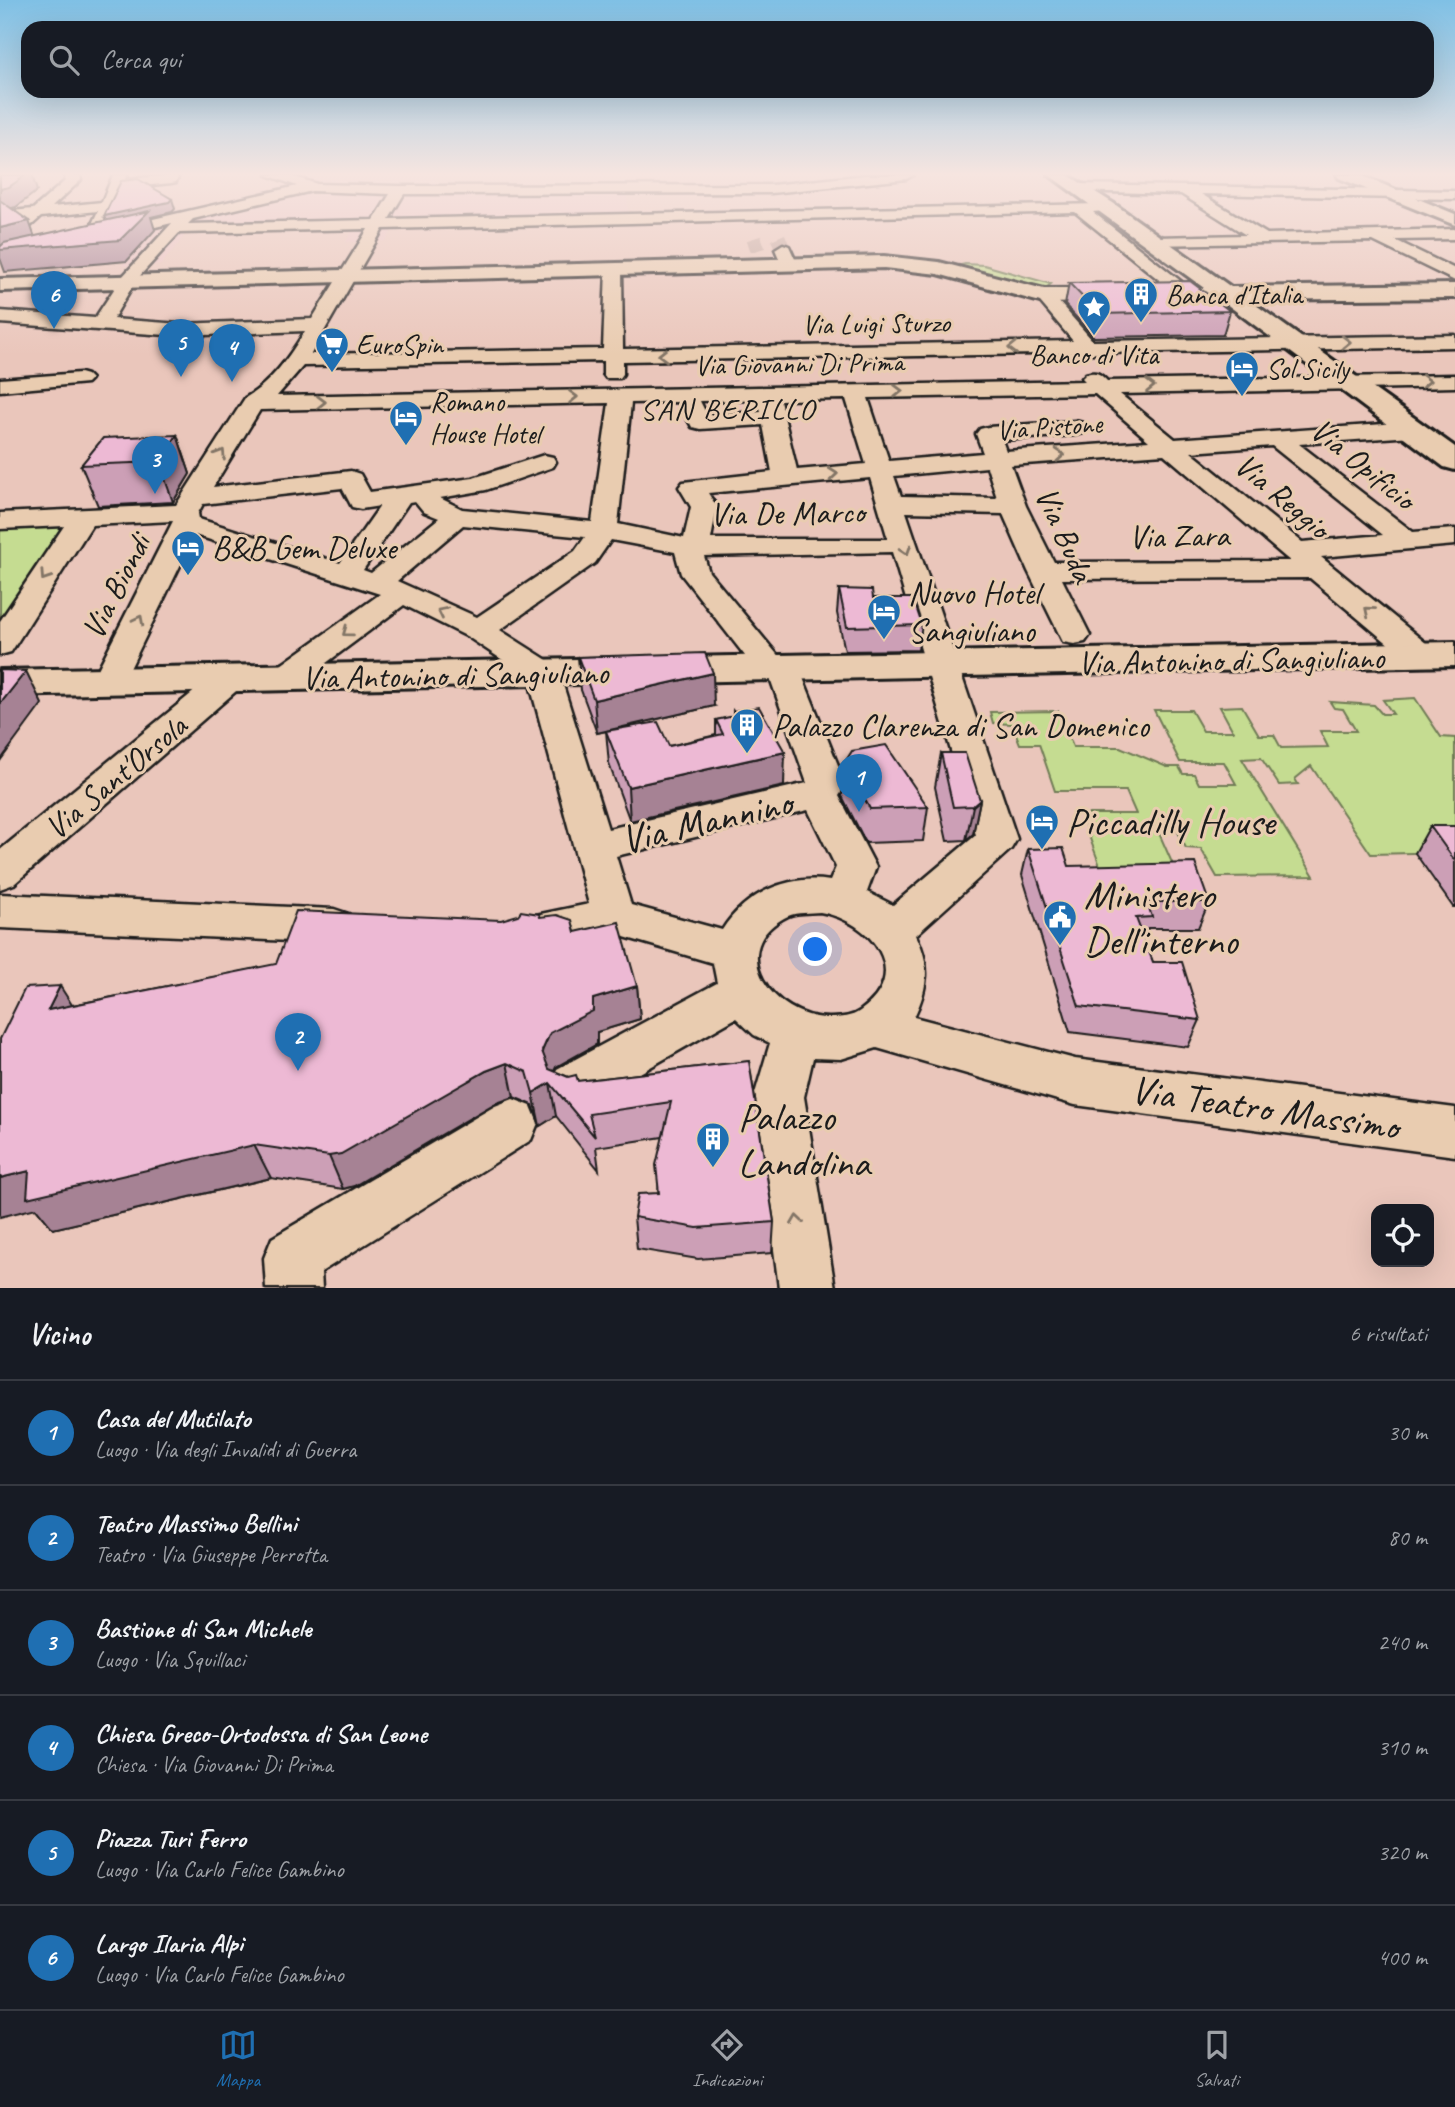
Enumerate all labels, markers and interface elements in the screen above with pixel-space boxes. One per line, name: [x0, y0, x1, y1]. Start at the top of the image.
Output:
search box: [21, 21, 1434, 98]
icon: search: [45, 41, 83, 79]
text: Cerca qui: [101, 43, 181, 76]
pin: 6: [31, 271, 77, 329]
building icon: Banca d'Italia: [1122, 275, 1160, 324]
place label: Banca d'Italia: [1166, 277, 1304, 312]
place icon: Banco di Vita: [1075, 288, 1113, 337]
street label: Via Luigi Sturzo: [802, 305, 952, 342]
pin: 5: [158, 319, 204, 377]
pin: 4: [209, 324, 255, 382]
supermarket icon: EuroSpin: [313, 325, 351, 374]
place label: EuroSpin: [356, 327, 445, 362]
one-way arrow: [1340, 335, 1351, 350]
place label: Banco di Vita: [1030, 337, 1160, 372]
one-way arrow: [1007, 341, 1018, 356]
street label: Via Giovanni Di Prima: [694, 344, 906, 383]
one-way arrow: [657, 347, 668, 362]
hotel icon: Sol Sicily: [1223, 349, 1261, 398]
place label: Sol Sicily: [1266, 351, 1351, 386]
one-way arrow: [1421, 373, 1431, 389]
one-way arrow: [1145, 378, 1156, 394]
one-way arrow: [893, 383, 904, 398]
place label: Romano House Hotel: [430, 384, 545, 451]
one-way arrow: [568, 389, 579, 405]
district label: SAN BERILLO: [640, 390, 817, 428]
one-way arrow: [316, 394, 327, 410]
hotel icon: Romano House Hotel: [387, 398, 425, 447]
street label: Via Pistone: [995, 405, 1105, 448]
street label: Via Opificio: [1302, 409, 1427, 521]
pin: 3: [132, 436, 178, 494]
street label: Via Reggio: [1226, 444, 1341, 550]
one-way arrow: [1055, 448, 1066, 463]
one-way arrow: [212, 449, 225, 462]
one-way arrow: [827, 466, 839, 481]
street label: Via Buda: [1026, 480, 1106, 591]
street label: Via De Marco: [709, 491, 868, 535]
street label: Via Zara: [1128, 514, 1232, 558]
street label: Via Biondi: [72, 524, 162, 646]
place label: B&B Gem Deluxe: [212, 527, 398, 569]
hotel icon: B&B Gem Deluxe: [169, 528, 207, 577]
one-way arrow: [898, 543, 912, 555]
one-way arrow: [41, 568, 54, 581]
place label: Nuovo Hotel Sangiuliano: [908, 572, 1045, 652]
hotel icon: Nuovo Hotel Sangiuliano: [865, 592, 903, 641]
one-way arrow: [437, 606, 449, 620]
one-way arrow: [1364, 607, 1376, 620]
one-way arrow: [130, 615, 144, 627]
one-way arrow: [342, 624, 355, 637]
street label: Via Antonino di Sangiuliano: [1077, 636, 1386, 684]
street label: Via Antonino di Sangiuliano: [301, 651, 610, 699]
street label: Via Sant'Orsola: [36, 704, 197, 848]
place label: Palazzo Clarenza di San Domenico: [772, 705, 1150, 747]
building icon: Palazzo Clarenza di San Domenico: [728, 706, 766, 755]
pin: 1: [836, 754, 882, 812]
street label: Via Mannino: [616, 776, 800, 865]
place label: Piccadilly House: [1066, 797, 1278, 847]
hotel icon: Piccadilly House: [1023, 802, 1061, 851]
place label: Ministero Dell'interno: [1084, 870, 1239, 966]
public building icon: Ministero Dell'interno: [1041, 898, 1079, 947]
your location: [798, 932, 832, 966]
pin: 2: [275, 1013, 321, 1071]
street label: Via Teatro Massimo: [1128, 1064, 1406, 1152]
place label: Palazzo Landolina: [738, 1092, 873, 1188]
building icon: Palazzo Landolina: [694, 1120, 732, 1169]
map controls: [1371, 1204, 1434, 1267]
button: locate: [1371, 1204, 1434, 1267]
one-way arrow: [790, 1215, 805, 1226]
text: Vicino: [28, 1315, 90, 1353]
text: 6 risultati: [1349, 1319, 1427, 1348]
text: Casa del Mutilato: [95, 1402, 251, 1435]
text: 1: [46, 1418, 56, 1447]
text: 30 m: [1388, 1418, 1427, 1447]
text: Luogo · Via degli Invalidi di Guerra: [95, 1435, 356, 1464]
text: Teatro Massimo Bellini: [95, 1507, 297, 1540]
text: 2: [46, 1523, 56, 1552]
text: 80 m: [1388, 1523, 1427, 1552]
text: Teatro · Via Giuseppe Perrotta: [95, 1540, 327, 1569]
text: Bastione di San Michele: [95, 1612, 311, 1645]
text: 3: [46, 1628, 56, 1657]
text: 240 m: [1378, 1628, 1427, 1657]
text: Luogo · Via Squillaci: [95, 1645, 245, 1674]
text: Chiesa Greco-Ortodossa di San Leone: [95, 1717, 427, 1750]
text: 4: [46, 1733, 56, 1762]
text: 310 m: [1378, 1733, 1427, 1762]
text: Chiesa · Via Giovanni Di Prima: [95, 1750, 333, 1779]
text: Piazza Turi Ferro: [95, 1822, 246, 1855]
text: 5: [46, 1838, 56, 1867]
text: 320 m: [1378, 1838, 1427, 1867]
text: Luogo · Via Carlo Felice Gambino: [95, 1855, 344, 1884]
text: Largo Ilaria Alpi: [95, 1927, 243, 1960]
text: 6: [46, 1943, 56, 1972]
text: 400 m: [1378, 1943, 1427, 1972]
text: Luogo · Via Carlo Felice Gambino: [95, 1960, 344, 1989]
tab: Mappa: [216, 2026, 260, 2092]
tab: Indicazioni: [692, 2026, 762, 2092]
tab: Salvati: [1195, 2026, 1239, 2092]

